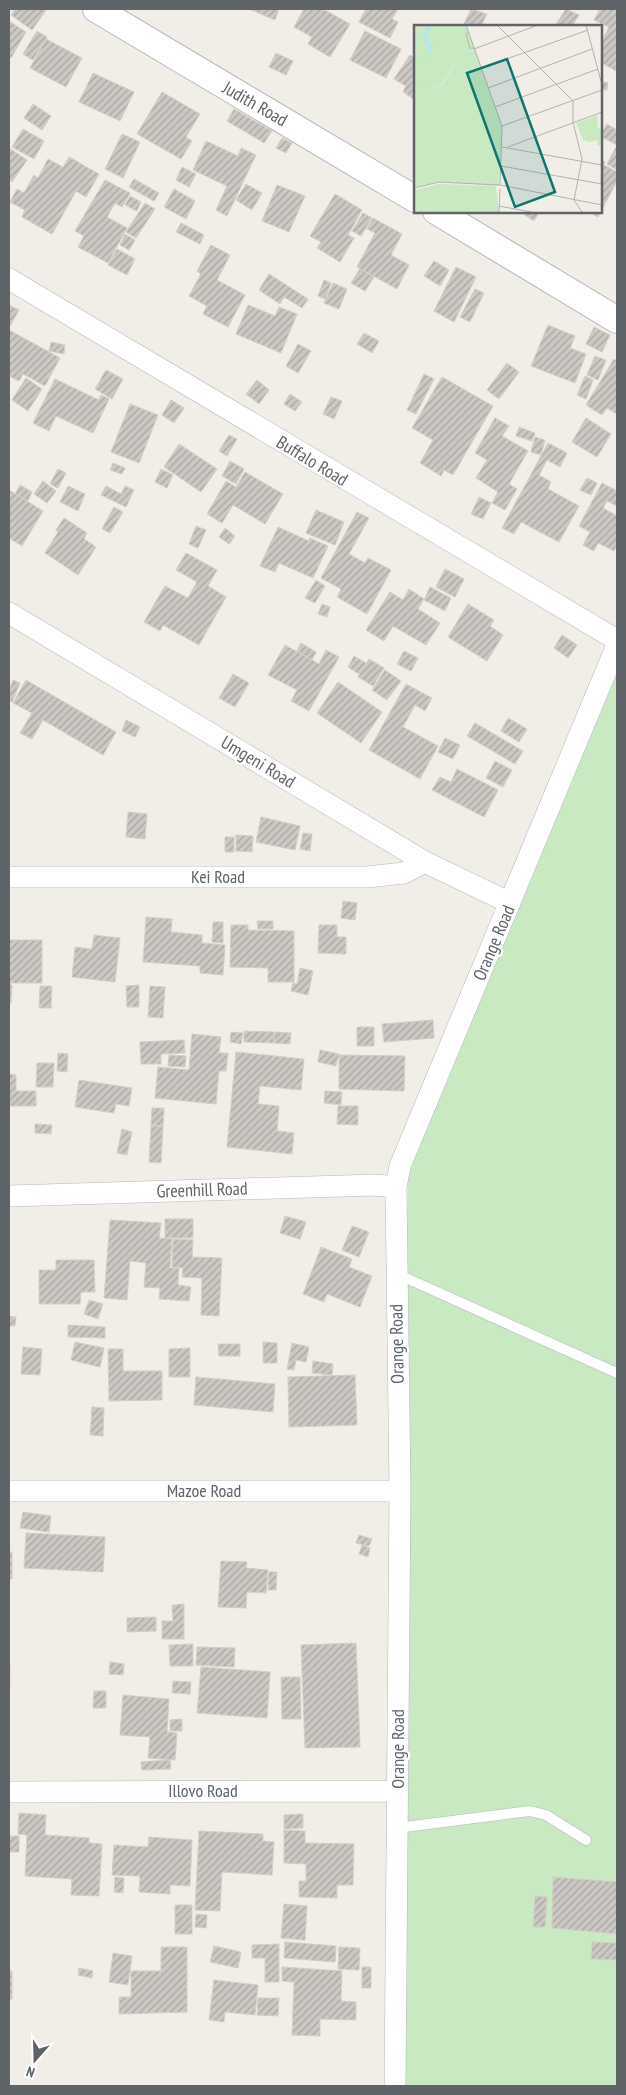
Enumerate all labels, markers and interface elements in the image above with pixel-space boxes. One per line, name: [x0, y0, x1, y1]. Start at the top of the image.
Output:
inset map: [414, 25, 601, 212]
street label: Judith Road: [218, 75, 292, 131]
street label: Buffalo Road: [272, 430, 352, 491]
street label: Umgeni Road: [217, 730, 300, 793]
street label: Kei Road: [191, 865, 245, 888]
street label: Orange Road: [467, 902, 520, 984]
street label: Greenhill Road: [156, 1176, 248, 1203]
street label: Orange Road: [384, 1304, 409, 1384]
street label: Mazoe Road: [167, 1479, 241, 1502]
street label: Orange Road: [386, 1709, 409, 1789]
street label: Illovo Road: [168, 1779, 238, 1802]
north arrow: [10, 2035, 60, 2085]
text: N: [24, 2062, 37, 2082]

